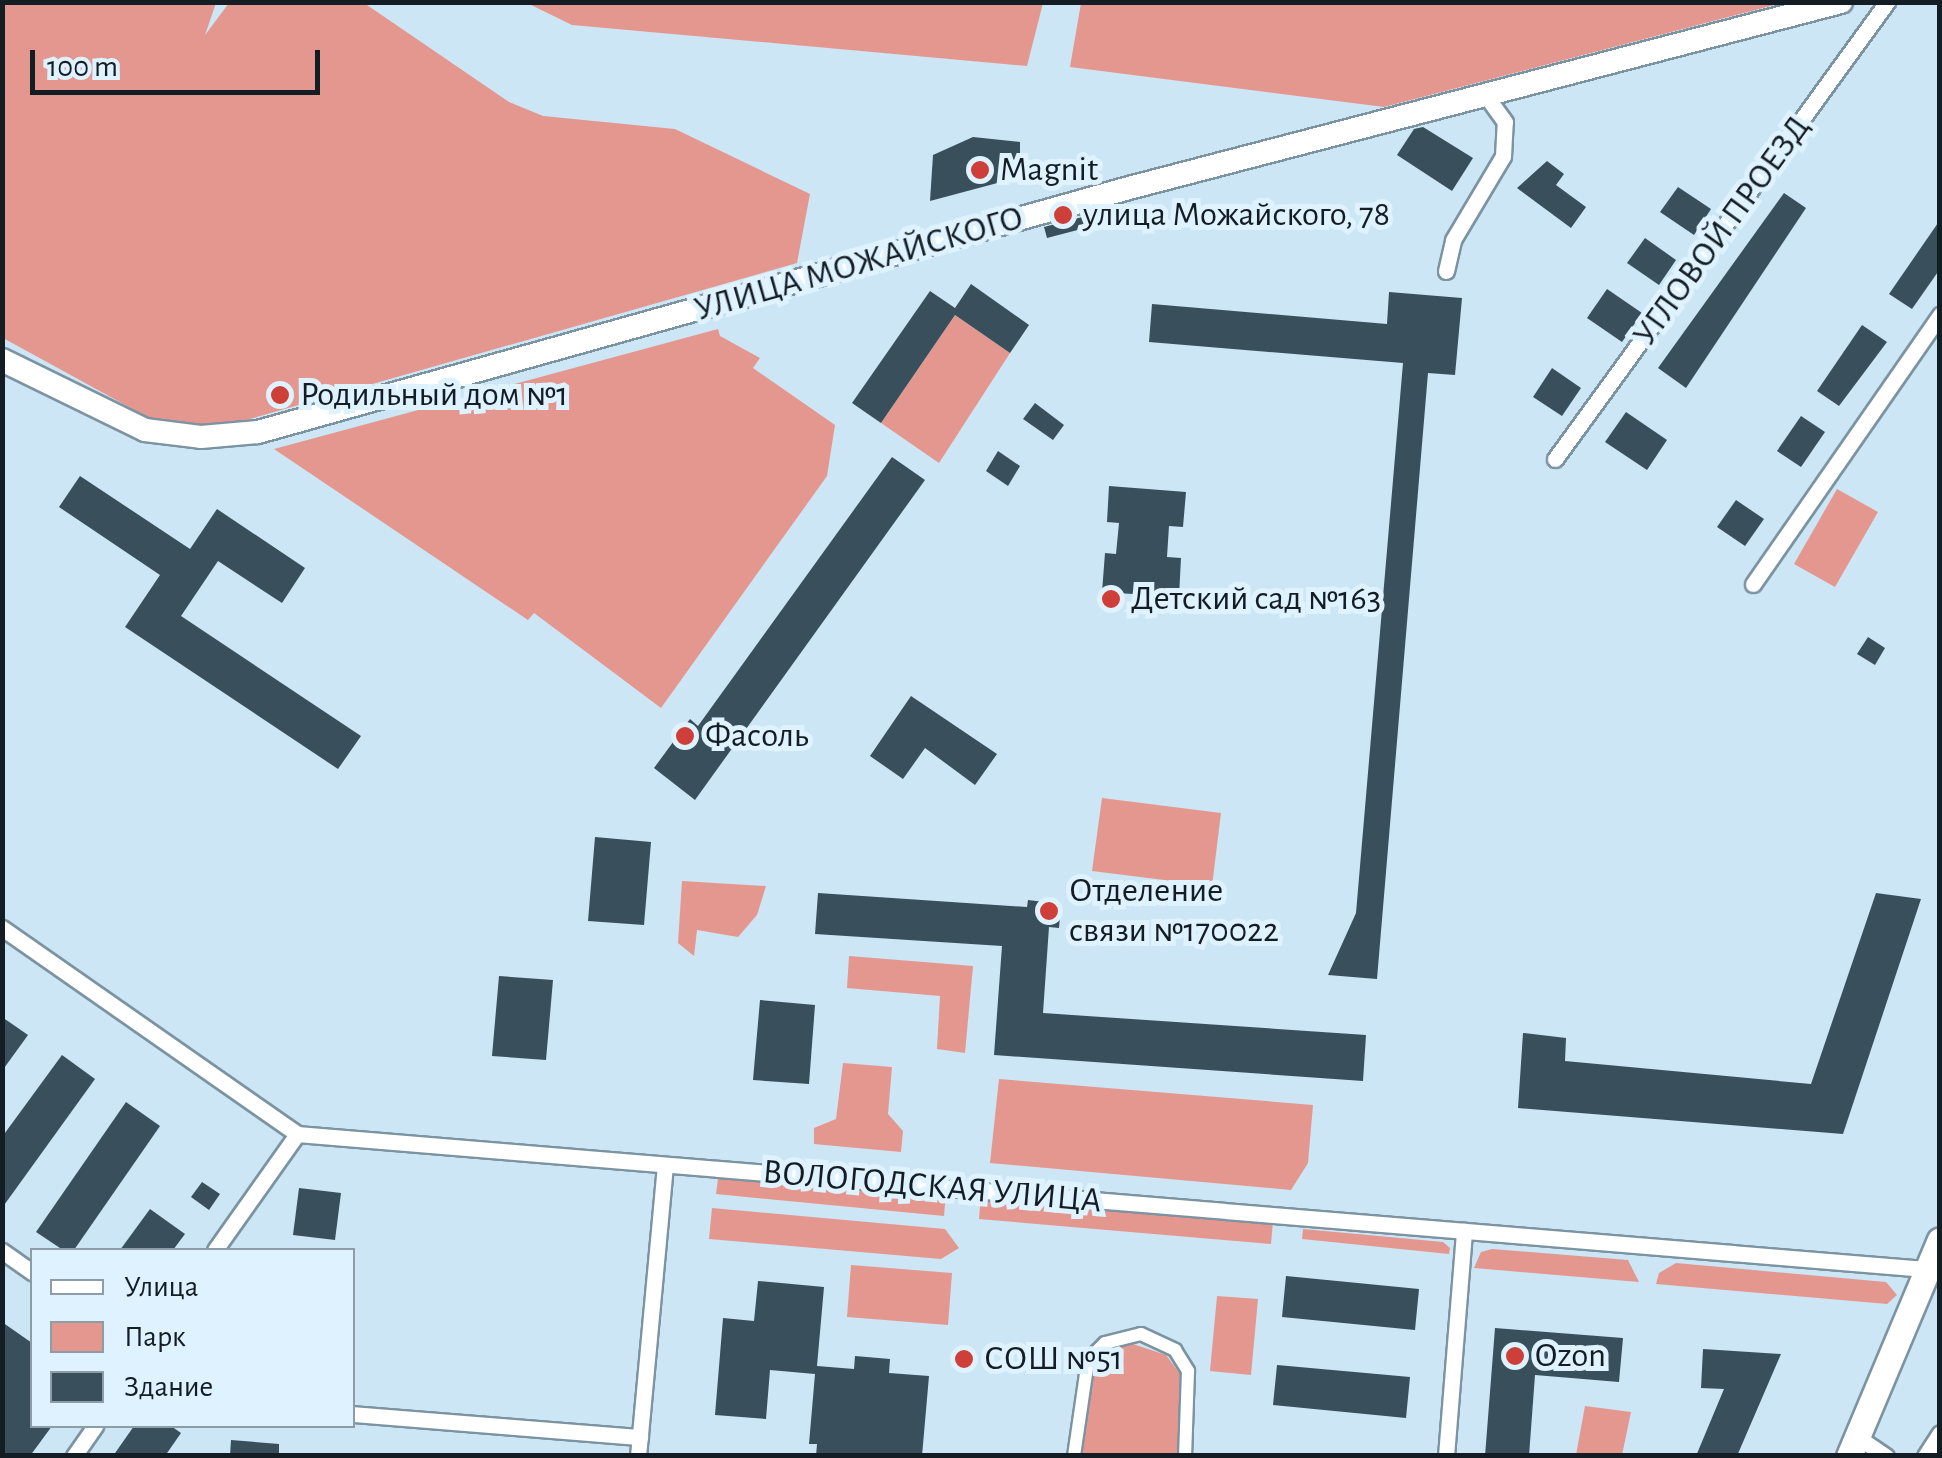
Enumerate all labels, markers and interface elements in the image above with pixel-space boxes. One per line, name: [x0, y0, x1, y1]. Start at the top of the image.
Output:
scale bar: [35, 30, 325, 92]
text: 100 m: [47, 52, 118, 82]
street label: УГЛОВОЙ ПРОЕЗД: [1624, 108, 1820, 354]
place label: Magnit: [1000, 149, 1098, 191]
marker: Magnit: [969, 159, 991, 181]
place label: улица Можайского, 78: [1083, 194, 1390, 236]
street label: УЛИЦА МОЖАЙСКОГО: [690, 197, 1028, 331]
marker: улица Можайского, 78: [1052, 204, 1074, 226]
place label: Родильный дом №1: [300, 374, 568, 416]
marker: Родильный дом №1: [269, 384, 291, 406]
place label: Детский сад №163: [1131, 578, 1381, 620]
marker: Детский сад №163: [1100, 588, 1122, 610]
place label: Фасоль: [705, 715, 809, 757]
marker: Фасоль: [674, 725, 696, 747]
place label: Отделение связи №170022: [1069, 870, 1279, 952]
marker: Отделение связи №170022: [1038, 900, 1060, 922]
street label: ВОЛОГОДСКАЯ УЛИЦА: [761, 1151, 1103, 1223]
legend: [30, 1248, 355, 1428]
text: Улица: [124, 1272, 199, 1302]
text: Парк: [124, 1322, 186, 1352]
place label: Ozon: [1535, 1335, 1606, 1377]
place label: СОШ №51: [984, 1338, 1123, 1380]
marker: Ozon: [1504, 1345, 1526, 1367]
marker: СОШ №51: [953, 1348, 975, 1370]
text: Здание: [124, 1372, 213, 1402]

